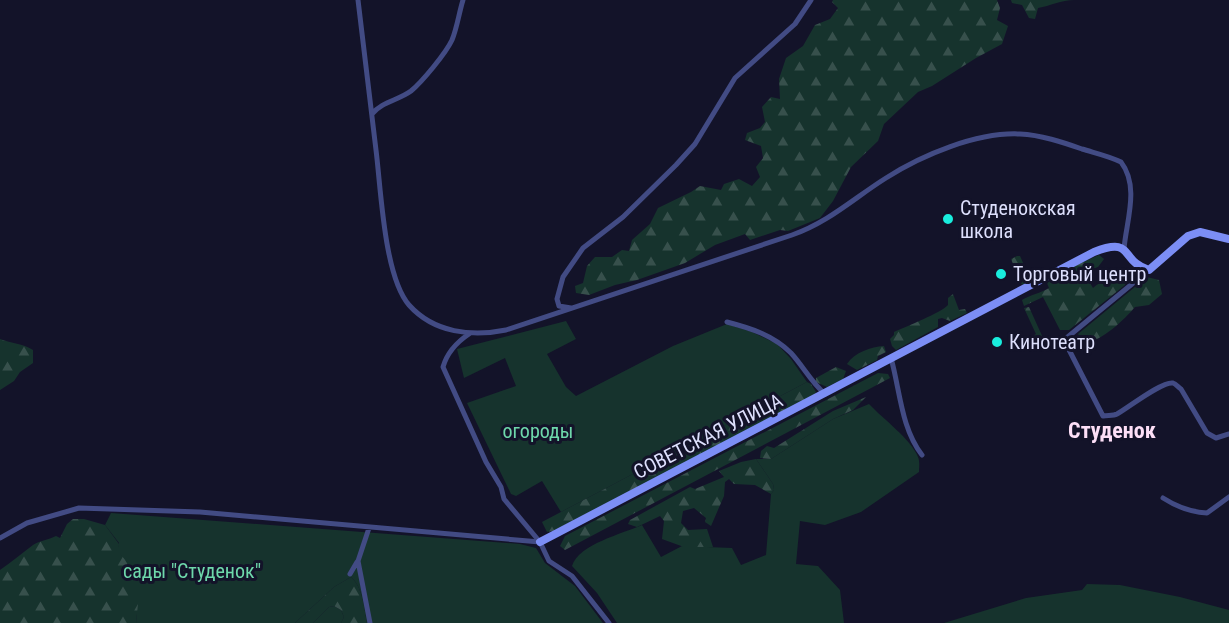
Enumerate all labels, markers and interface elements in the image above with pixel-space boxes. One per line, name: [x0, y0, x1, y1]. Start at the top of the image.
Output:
place label: Студенокская школа: [960, 196, 1076, 243]
marker: Студенокская школа: [941, 212, 955, 226]
place label: Торговый центр: [1013, 262, 1146, 286]
marker: Торговый центр: [994, 267, 1008, 281]
place label: Кинотеатр: [1009, 330, 1095, 354]
marker: Кинотеатр: [990, 335, 1004, 349]
street label: СОВЕТСКАЯ УЛИЦА: [629, 388, 787, 484]
district label: Студенок: [1068, 418, 1156, 443]
park label: огороды: [503, 419, 573, 443]
park label: сады "Студенок": [123, 559, 261, 583]

